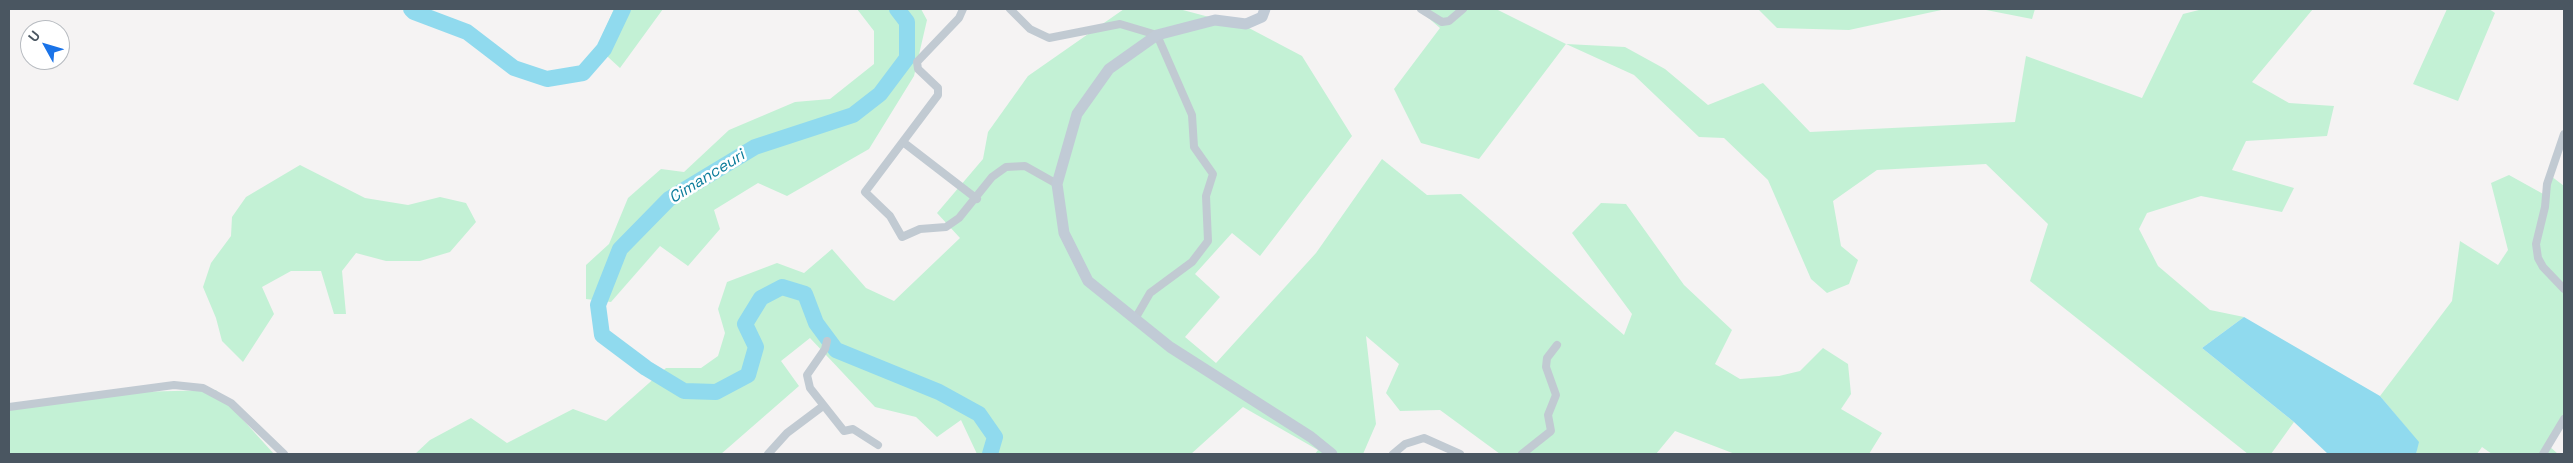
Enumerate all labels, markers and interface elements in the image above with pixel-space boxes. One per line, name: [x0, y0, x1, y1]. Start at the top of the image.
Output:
north arrow: [20, 20, 70, 70]
text: U: [24, 27, 44, 46]
water label: Cimanceuri: [666, 146, 748, 208]

